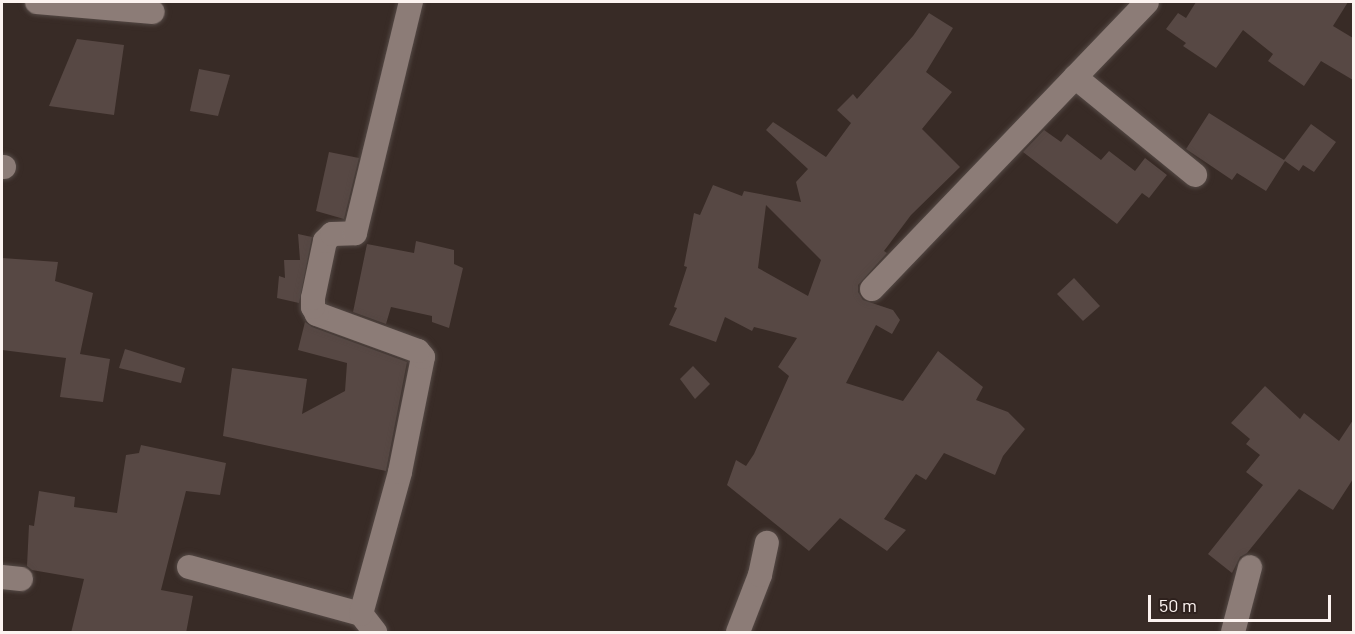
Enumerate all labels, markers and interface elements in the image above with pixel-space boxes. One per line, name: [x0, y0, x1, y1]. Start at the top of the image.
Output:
scale bar: [1151, 583, 1334, 621]
text: 50 m: [1159, 594, 1197, 616]

